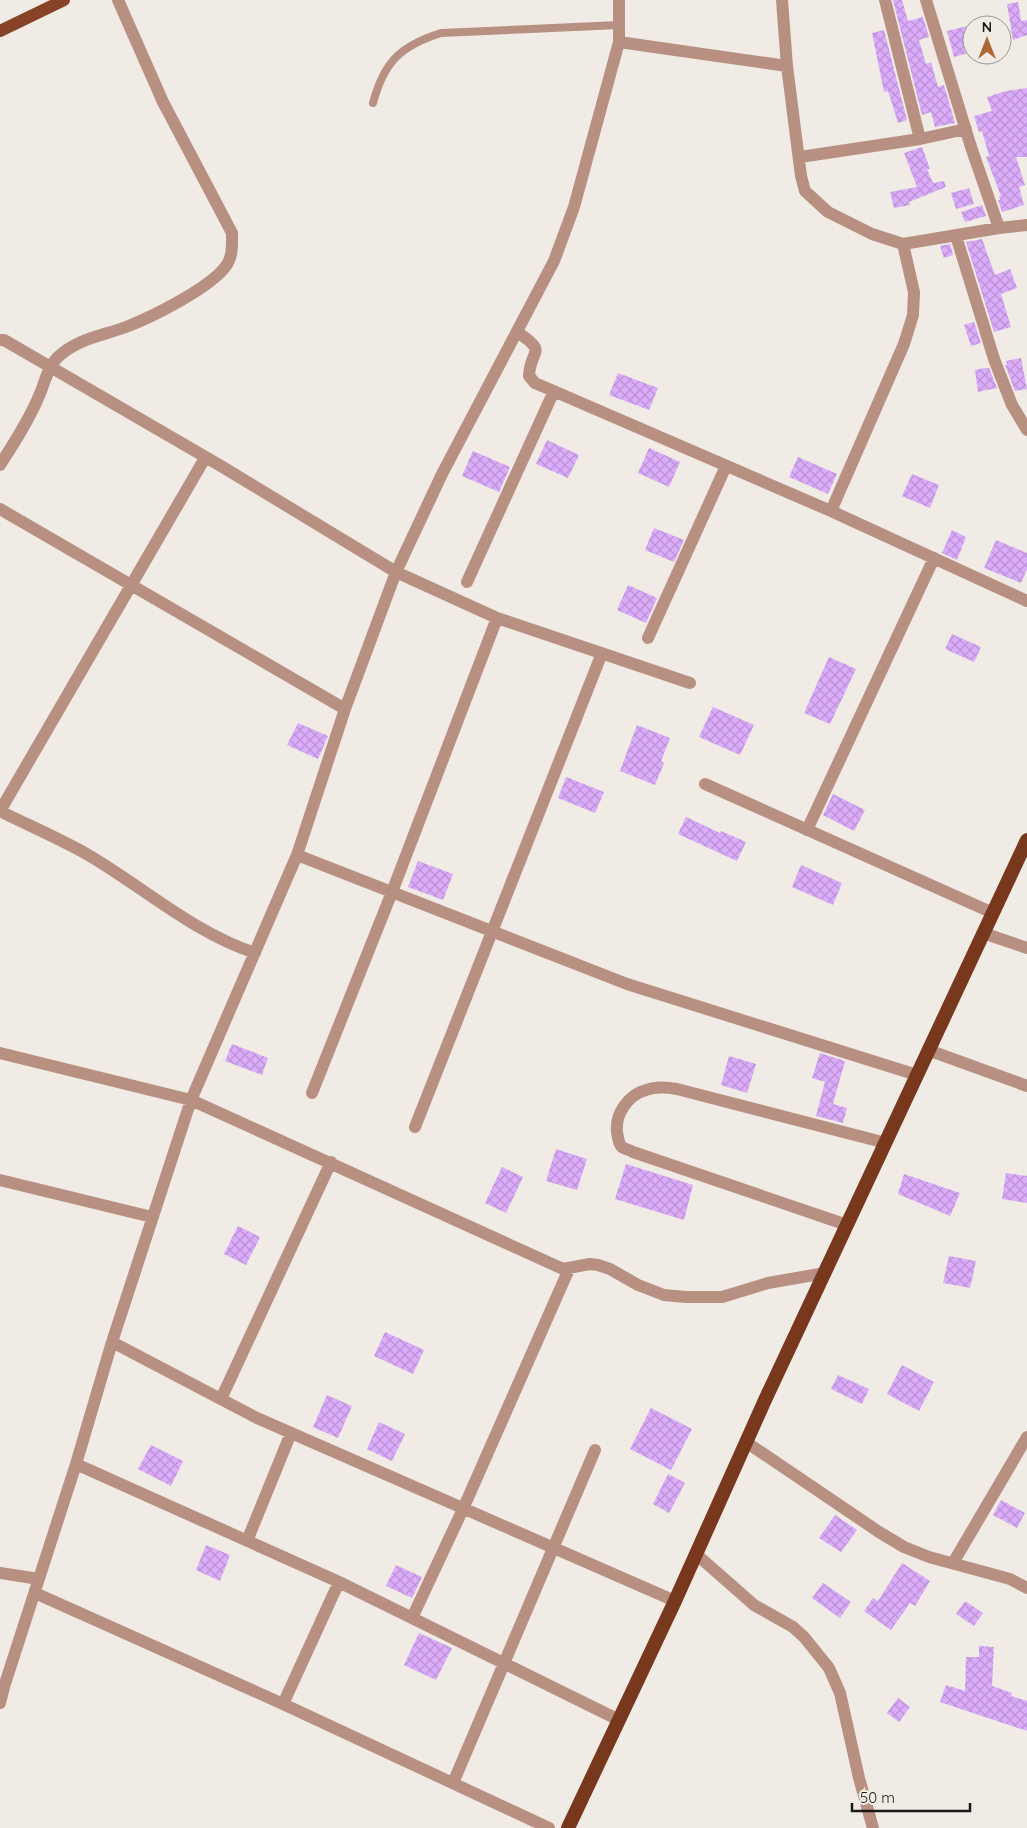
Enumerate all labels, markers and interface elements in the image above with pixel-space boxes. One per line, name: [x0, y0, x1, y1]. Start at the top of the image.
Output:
north arrow: [962, 15, 1012, 65]
text: N: [982, 18, 992, 36]
scale bar: [852, 1780, 970, 1812]
text: 50 m: [860, 1788, 895, 1807]

